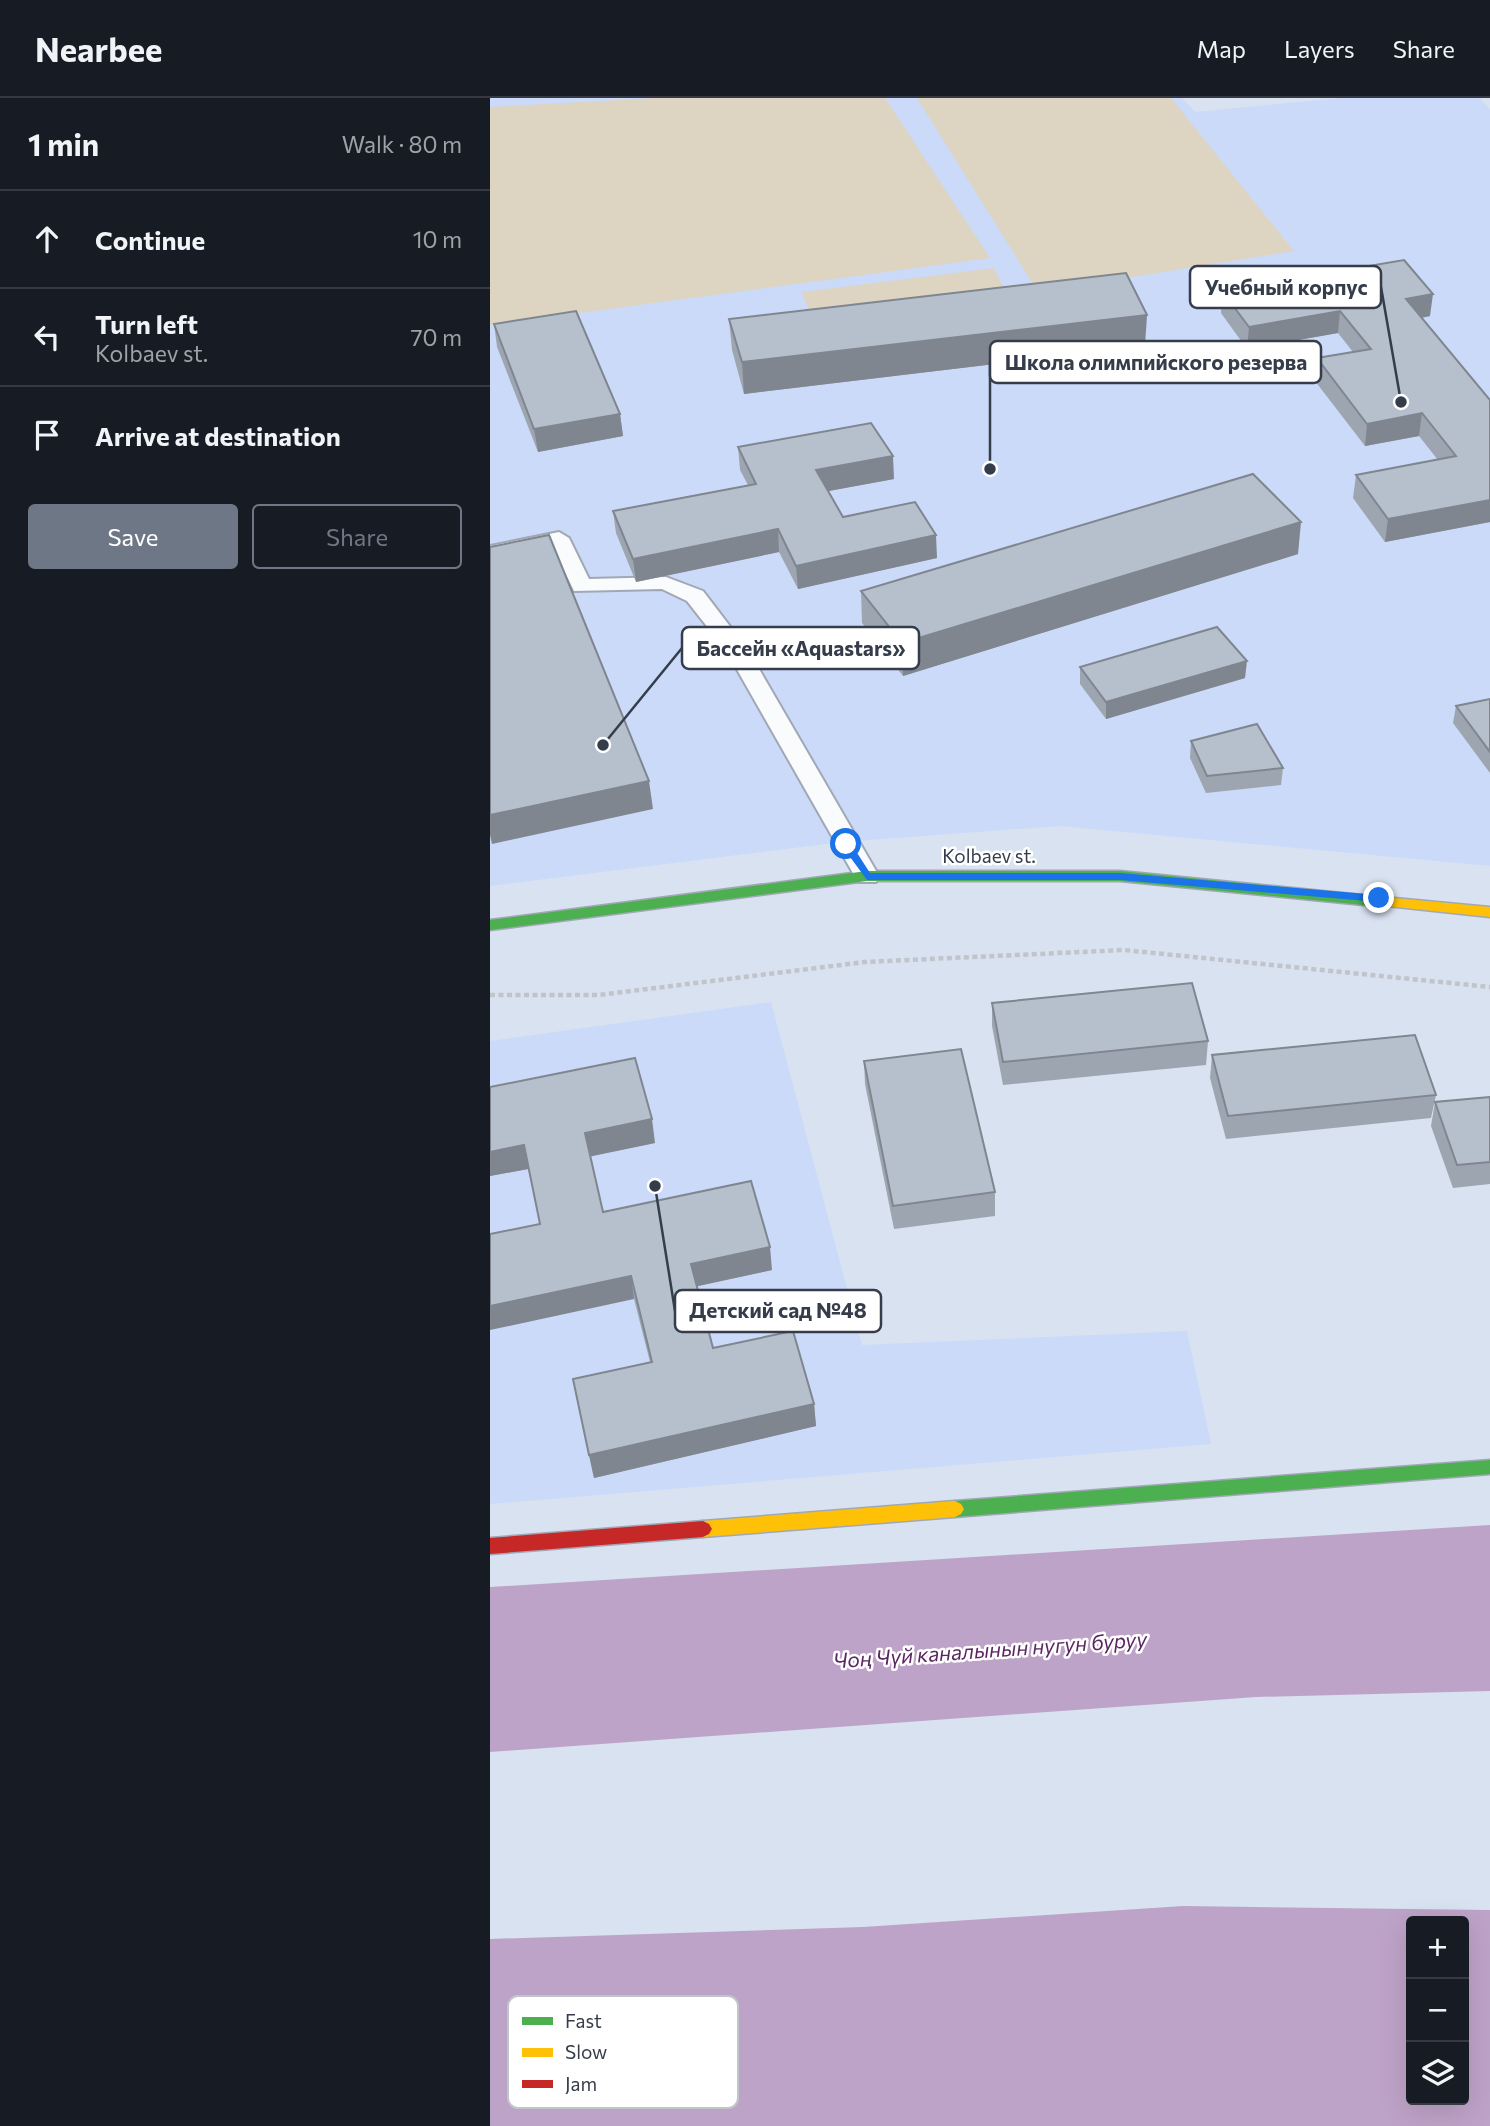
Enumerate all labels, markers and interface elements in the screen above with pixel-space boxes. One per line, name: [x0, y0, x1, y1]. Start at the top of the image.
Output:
text: Nearbee: [35, 28, 162, 69]
text: Map: [1197, 34, 1246, 63]
text: Layers: [1284, 34, 1355, 63]
text: Share: [1393, 34, 1455, 63]
text: 1 min: [28, 125, 99, 162]
text: Walk · 80 m: [342, 130, 462, 158]
icon: ahead: [28, 220, 66, 258]
text: Continue: [95, 224, 205, 255]
text: 10 m: [413, 225, 462, 253]
callout: Учебный корпус: [1190, 266, 1381, 308]
text: Учебный корпус: [1204, 274, 1368, 299]
text: Turn left: [95, 308, 198, 339]
icon: left: [28, 318, 66, 356]
text: 70 m: [410, 323, 462, 351]
text: Kolbaev st.: [95, 339, 208, 367]
callout: Школа олимпийского резерва: [990, 341, 1321, 383]
text: Школа олимпийского резерва: [1005, 349, 1307, 374]
icon: arrive: [28, 416, 66, 454]
text: Arrive at destination: [95, 420, 341, 451]
button: Save: [28, 504, 238, 569]
button: Share: [252, 504, 462, 569]
callout: Бассейн «Aquastars»: [682, 627, 919, 669]
text: Бассейн «Aquastars»: [696, 635, 906, 660]
route start: [830, 828, 861, 859]
street label: Kolbaev st.: [942, 844, 1036, 867]
route end: [1363, 882, 1394, 913]
callout: Детский сад №48: [675, 1290, 881, 1332]
text: Детский сад №48: [689, 1297, 867, 1322]
water label: Чоң Чүй каналынын нугун буруу: [832, 1625, 1149, 1672]
map controls: [1406, 1916, 1469, 2105]
button: +: [1406, 1916, 1469, 1979]
button: −: [1406, 1979, 1469, 2042]
legend: [508, 1996, 738, 2108]
text: Fast: [565, 2009, 602, 2032]
text: Slow: [565, 2040, 607, 2063]
button: layers: [1406, 2042, 1469, 2105]
text: Jam: [565, 2072, 597, 2095]

